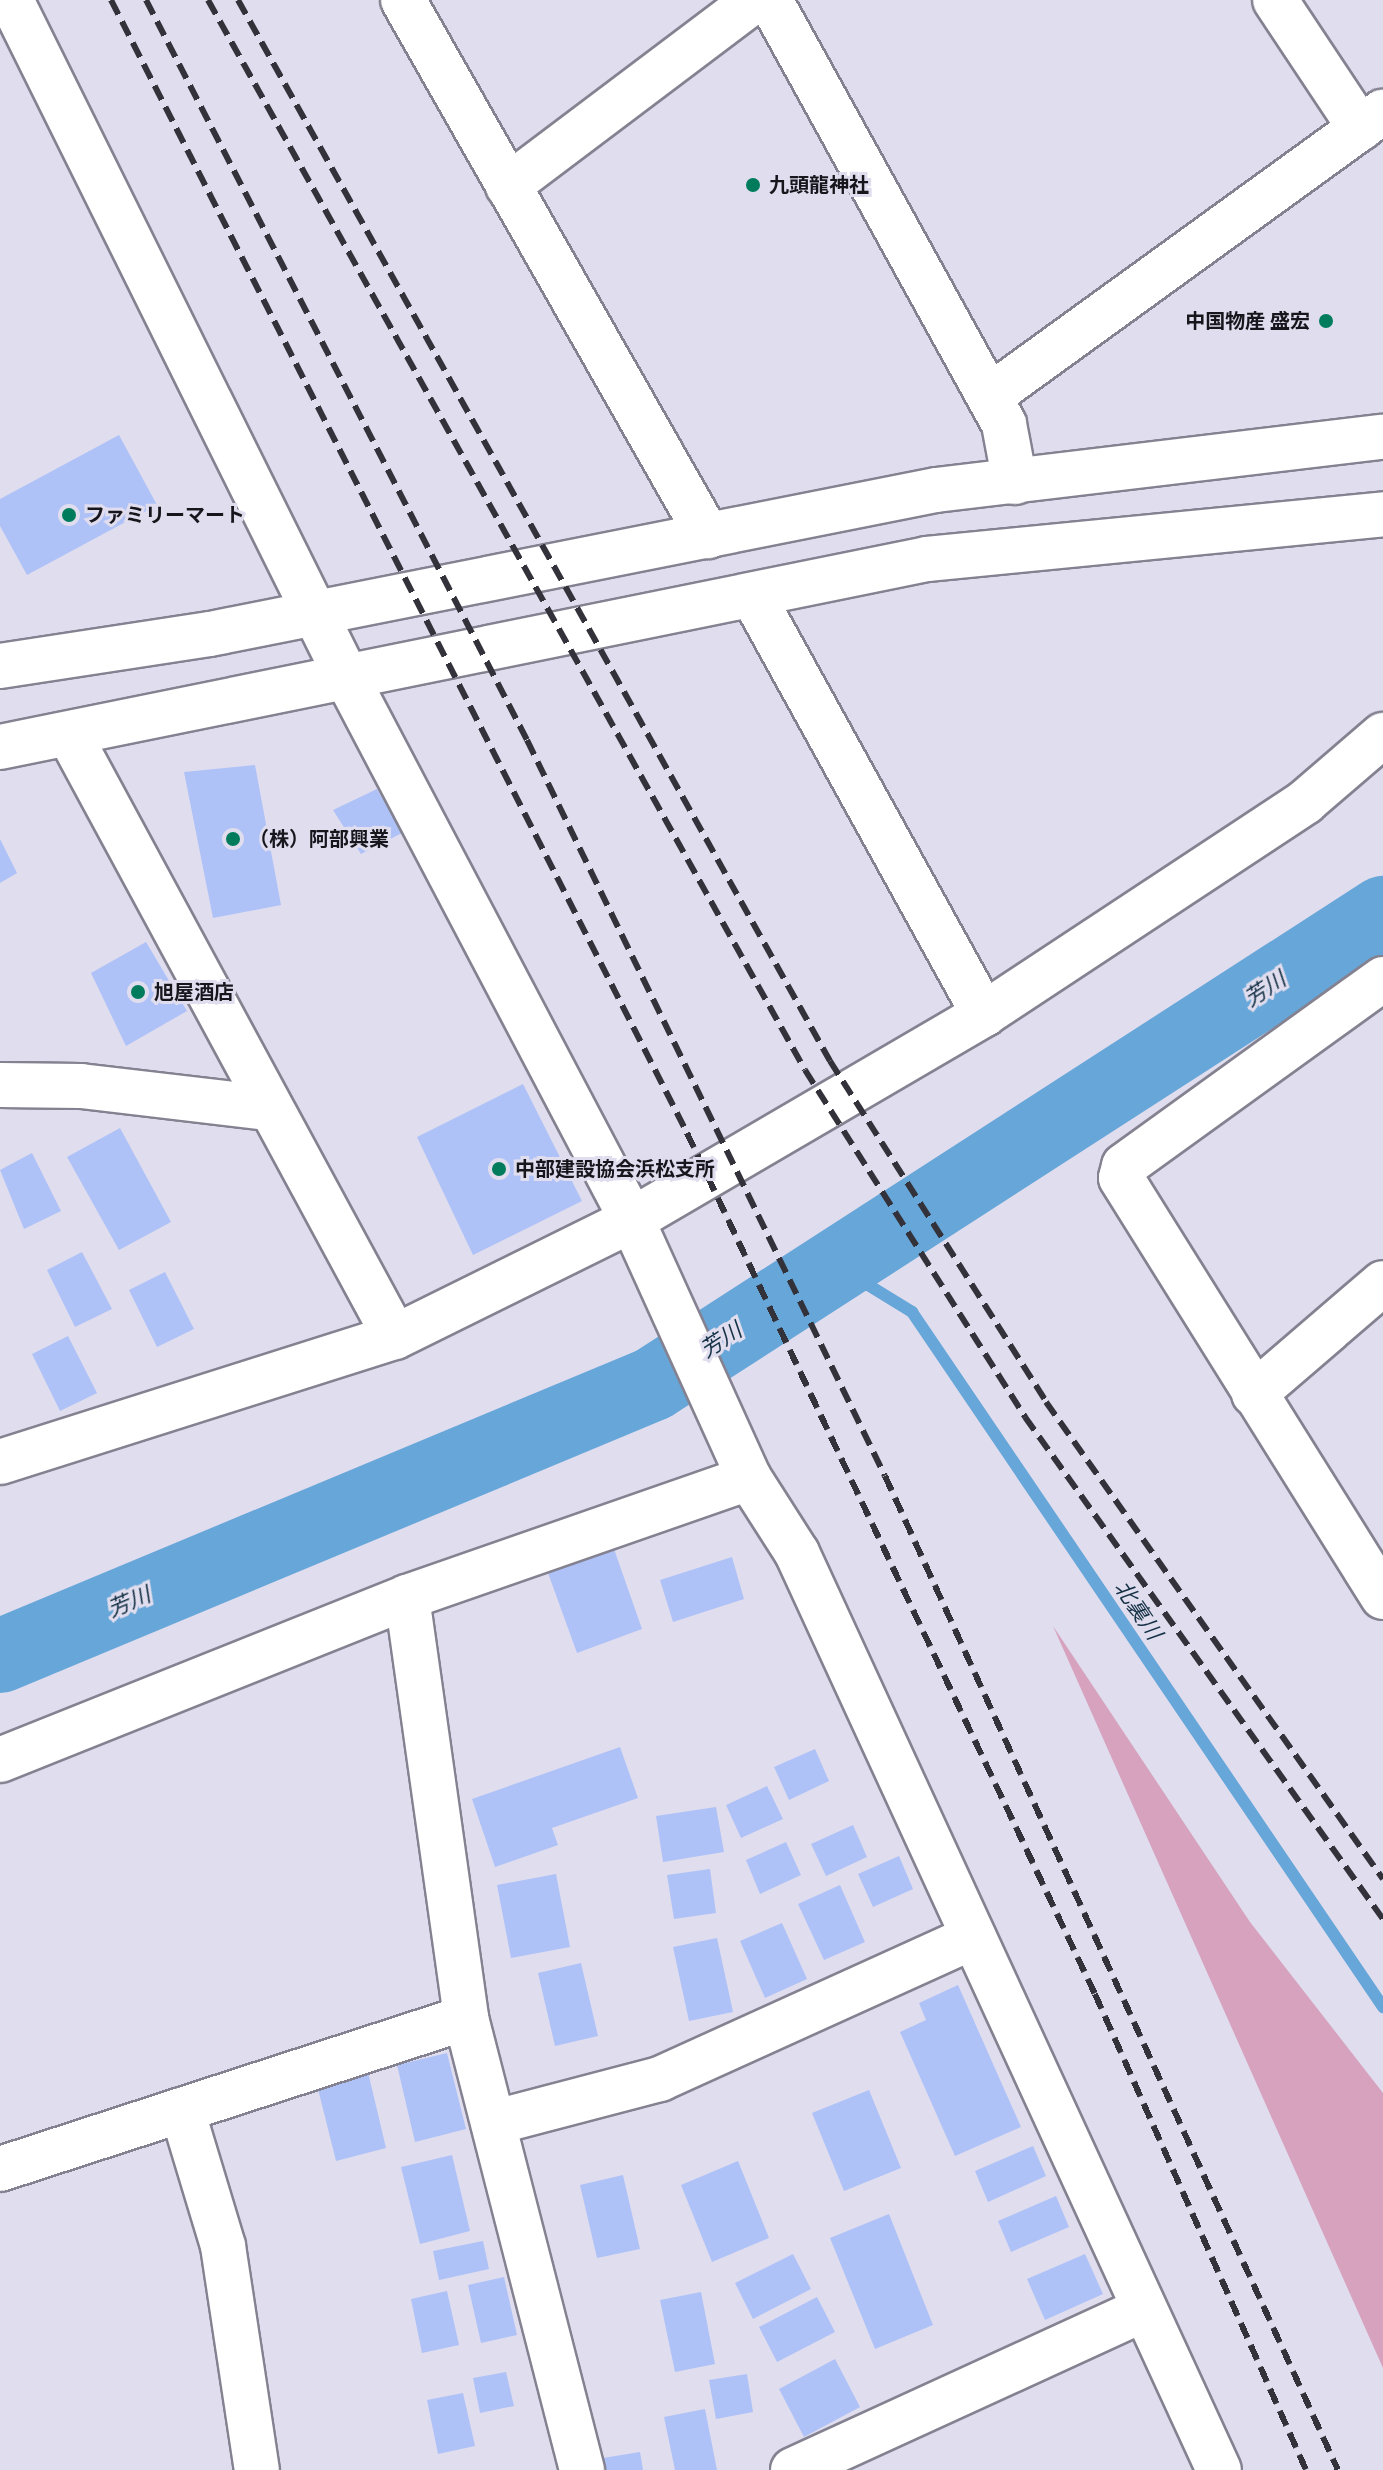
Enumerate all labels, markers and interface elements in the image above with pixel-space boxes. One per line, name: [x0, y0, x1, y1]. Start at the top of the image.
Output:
place label: 九頭龍神社: [769, 173, 869, 197]
marker: 九頭龍神社: [744, 176, 762, 194]
place label: 中国物産 盛宏: [1185, 309, 1310, 333]
marker: 中国物産 盛宏: [1317, 312, 1335, 330]
place label: ファミリーマート: [85, 503, 245, 527]
marker: ファミリーマート: [60, 506, 78, 524]
place label: （株）阿部興業: [249, 827, 389, 851]
marker: （株）阿部興業: [224, 830, 242, 848]
water label: 芳川: [1239, 966, 1291, 1012]
place label: 旭屋酒店: [154, 980, 234, 1004]
marker: 旭屋酒店: [129, 983, 147, 1001]
place label: 中部建設協会浜松支所: [515, 1157, 715, 1181]
marker: 中部建設協会浜松支所: [490, 1160, 508, 1178]
water label: 芳川: [695, 1317, 747, 1363]
water label: 北裏川: [1109, 1575, 1167, 1645]
water label: 芳川: [104, 1581, 154, 1623]

